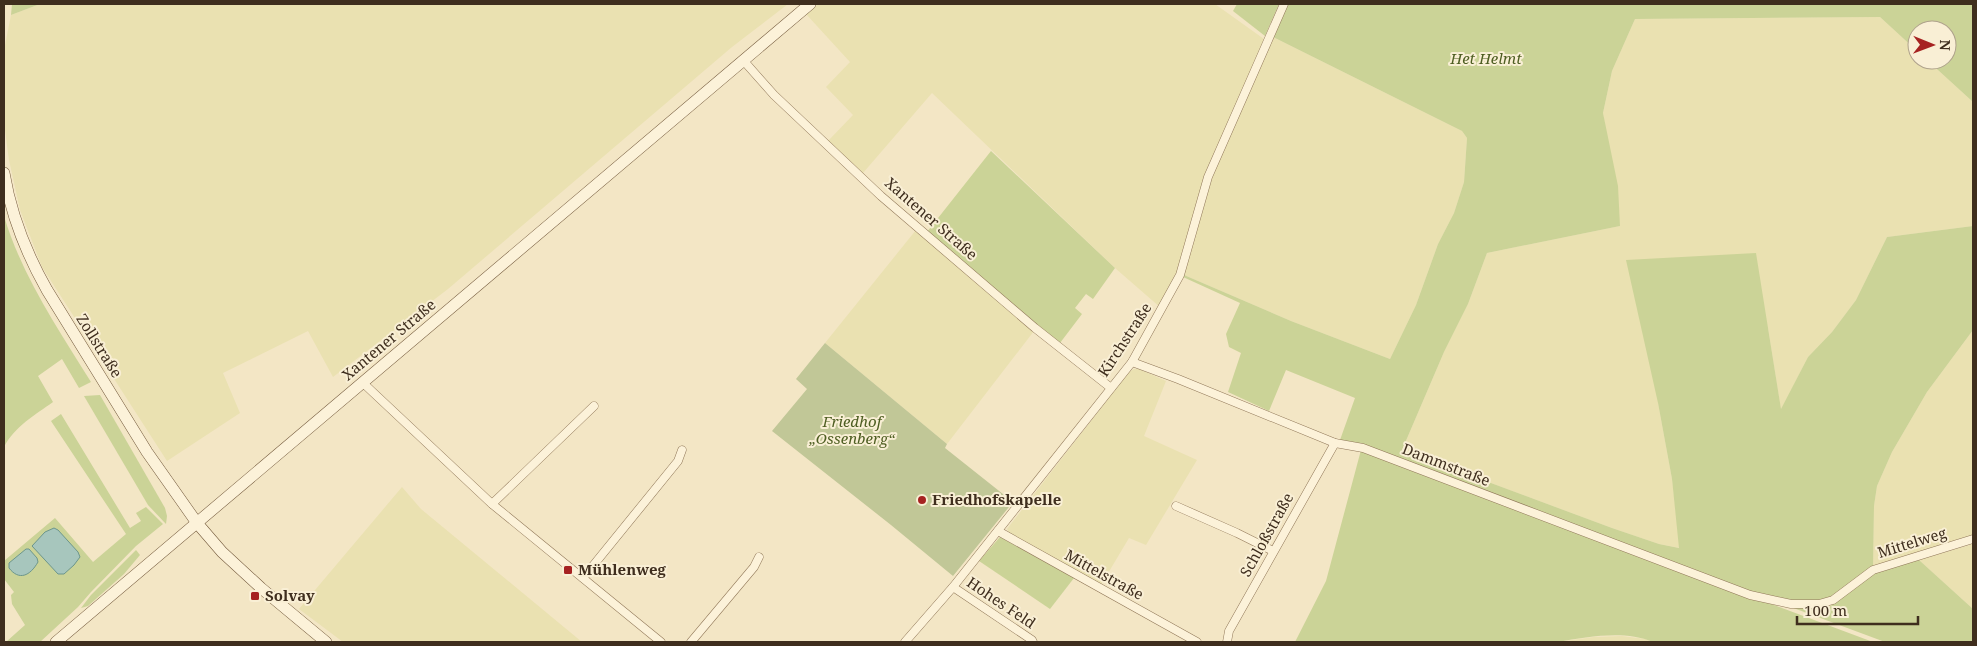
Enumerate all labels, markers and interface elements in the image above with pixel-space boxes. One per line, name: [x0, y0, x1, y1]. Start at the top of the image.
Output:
north arrow: [1907, 20, 1957, 70]
text: N: [1936, 40, 1955, 51]
park label: Het Helmt: [1449, 48, 1522, 68]
street label: Xantener Straße: [881, 173, 982, 264]
street label: Xantener Straße: [337, 294, 439, 384]
street label: Kirchstraße: [1093, 299, 1155, 380]
street label: Zollstraße: [72, 310, 127, 381]
park label: Friedhof „Ossenberg“: [808, 411, 896, 448]
street label: Dammstraße: [1400, 438, 1493, 490]
place label: Friedhofskapelle: [932, 489, 1061, 509]
street label: Schloßstraße: [1235, 489, 1297, 580]
marker: Friedhofskapelle: [916, 494, 928, 506]
street label: Mittelweg: [1875, 522, 1949, 562]
street label: Mittelstraße: [1062, 544, 1147, 604]
place label: Mühlenweg: [578, 559, 667, 579]
marker: Mühlenweg: [562, 564, 574, 576]
street label: Hohes Feld: [963, 572, 1040, 633]
place label: Solvay: [265, 585, 315, 605]
marker: Solvay: [249, 590, 261, 602]
scale bar: [1797, 594, 1918, 626]
text: 100 m: [1804, 600, 1847, 620]

